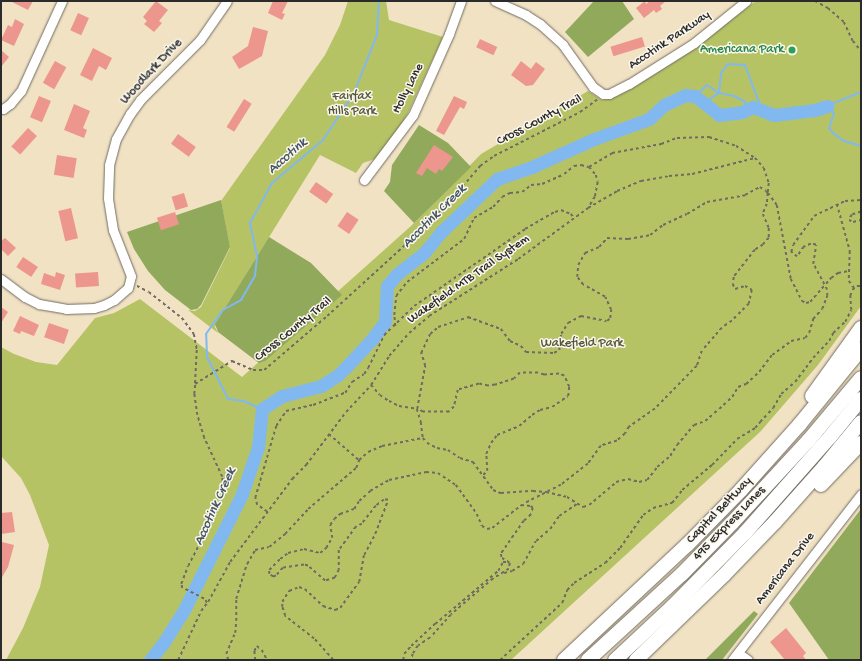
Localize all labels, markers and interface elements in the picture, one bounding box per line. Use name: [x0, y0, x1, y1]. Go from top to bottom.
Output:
street label: Accotink Parkway: [626, 8, 714, 74]
street label: Woodlark Drive: [118, 36, 186, 108]
place label: Americana Park: [700, 42, 784, 58]
marker: Americana Park: [787, 45, 797, 55]
street label: Holly Lane: [390, 61, 428, 117]
park label: Fairfax Hills Park: [328, 90, 376, 121]
street label: Cross County Trail: [495, 92, 585, 150]
water label: Accotink: [265, 135, 311, 179]
water label: Accotink Creek: [400, 182, 470, 252]
street label: Wakefield MTB Trail System: [405, 232, 533, 328]
street label: Cross County Trail: [252, 294, 336, 366]
park label: Wakefield Park: [541, 336, 623, 352]
water label: Accotink Creek: [191, 466, 241, 548]
street label: Capital Beltway: [684, 474, 756, 548]
street label: 495 Express Lanes: [691, 484, 769, 564]
street label: Americana Drive: [753, 530, 819, 608]

